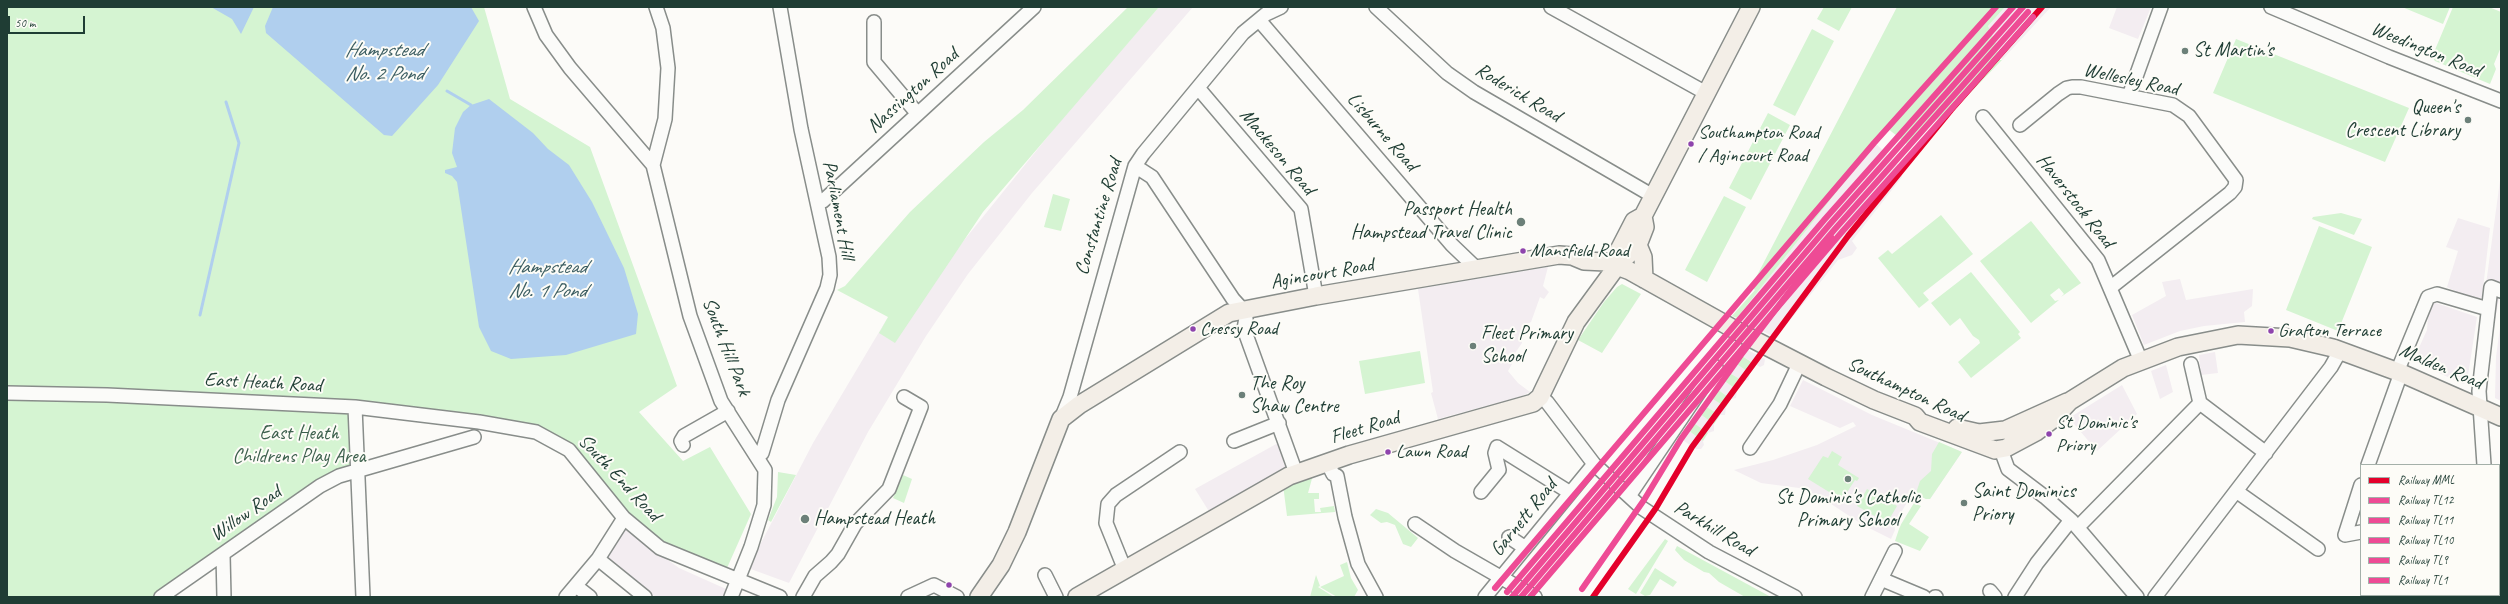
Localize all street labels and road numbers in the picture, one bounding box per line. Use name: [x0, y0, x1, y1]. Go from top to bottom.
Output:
street label: Weedington Road: [2368, 17, 2484, 83]
street label: Nassington Road: [862, 44, 964, 138]
street label: Roderick Road: [1471, 58, 1565, 128]
street label: Wellesley Road: [2081, 58, 2181, 102]
street label: Lisburne Road: [1341, 88, 1423, 176]
street label: Mackeson Road: [1234, 104, 1320, 200]
street label: Haverstock Road: [2031, 149, 2119, 253]
street label: Constantine Road: [1070, 156, 1128, 278]
street label: Parliament Hill: [817, 159, 859, 261]
street label: Agincourt Road: [1269, 253, 1375, 295]
street label: South Hill Park: [696, 295, 756, 399]
street label: Malden Road: [2396, 339, 2486, 395]
street label: Southampton Road: [1843, 352, 1969, 428]
street label: East Heath Road: [204, 368, 322, 398]
street label: Fleet Road: [1328, 406, 1402, 450]
street label: South End Road: [573, 429, 665, 527]
street label: Garnett Road: [1485, 474, 1563, 562]
street label: Willow Road: [206, 481, 286, 547]
street label: Parkhill Road: [1669, 496, 1759, 562]

